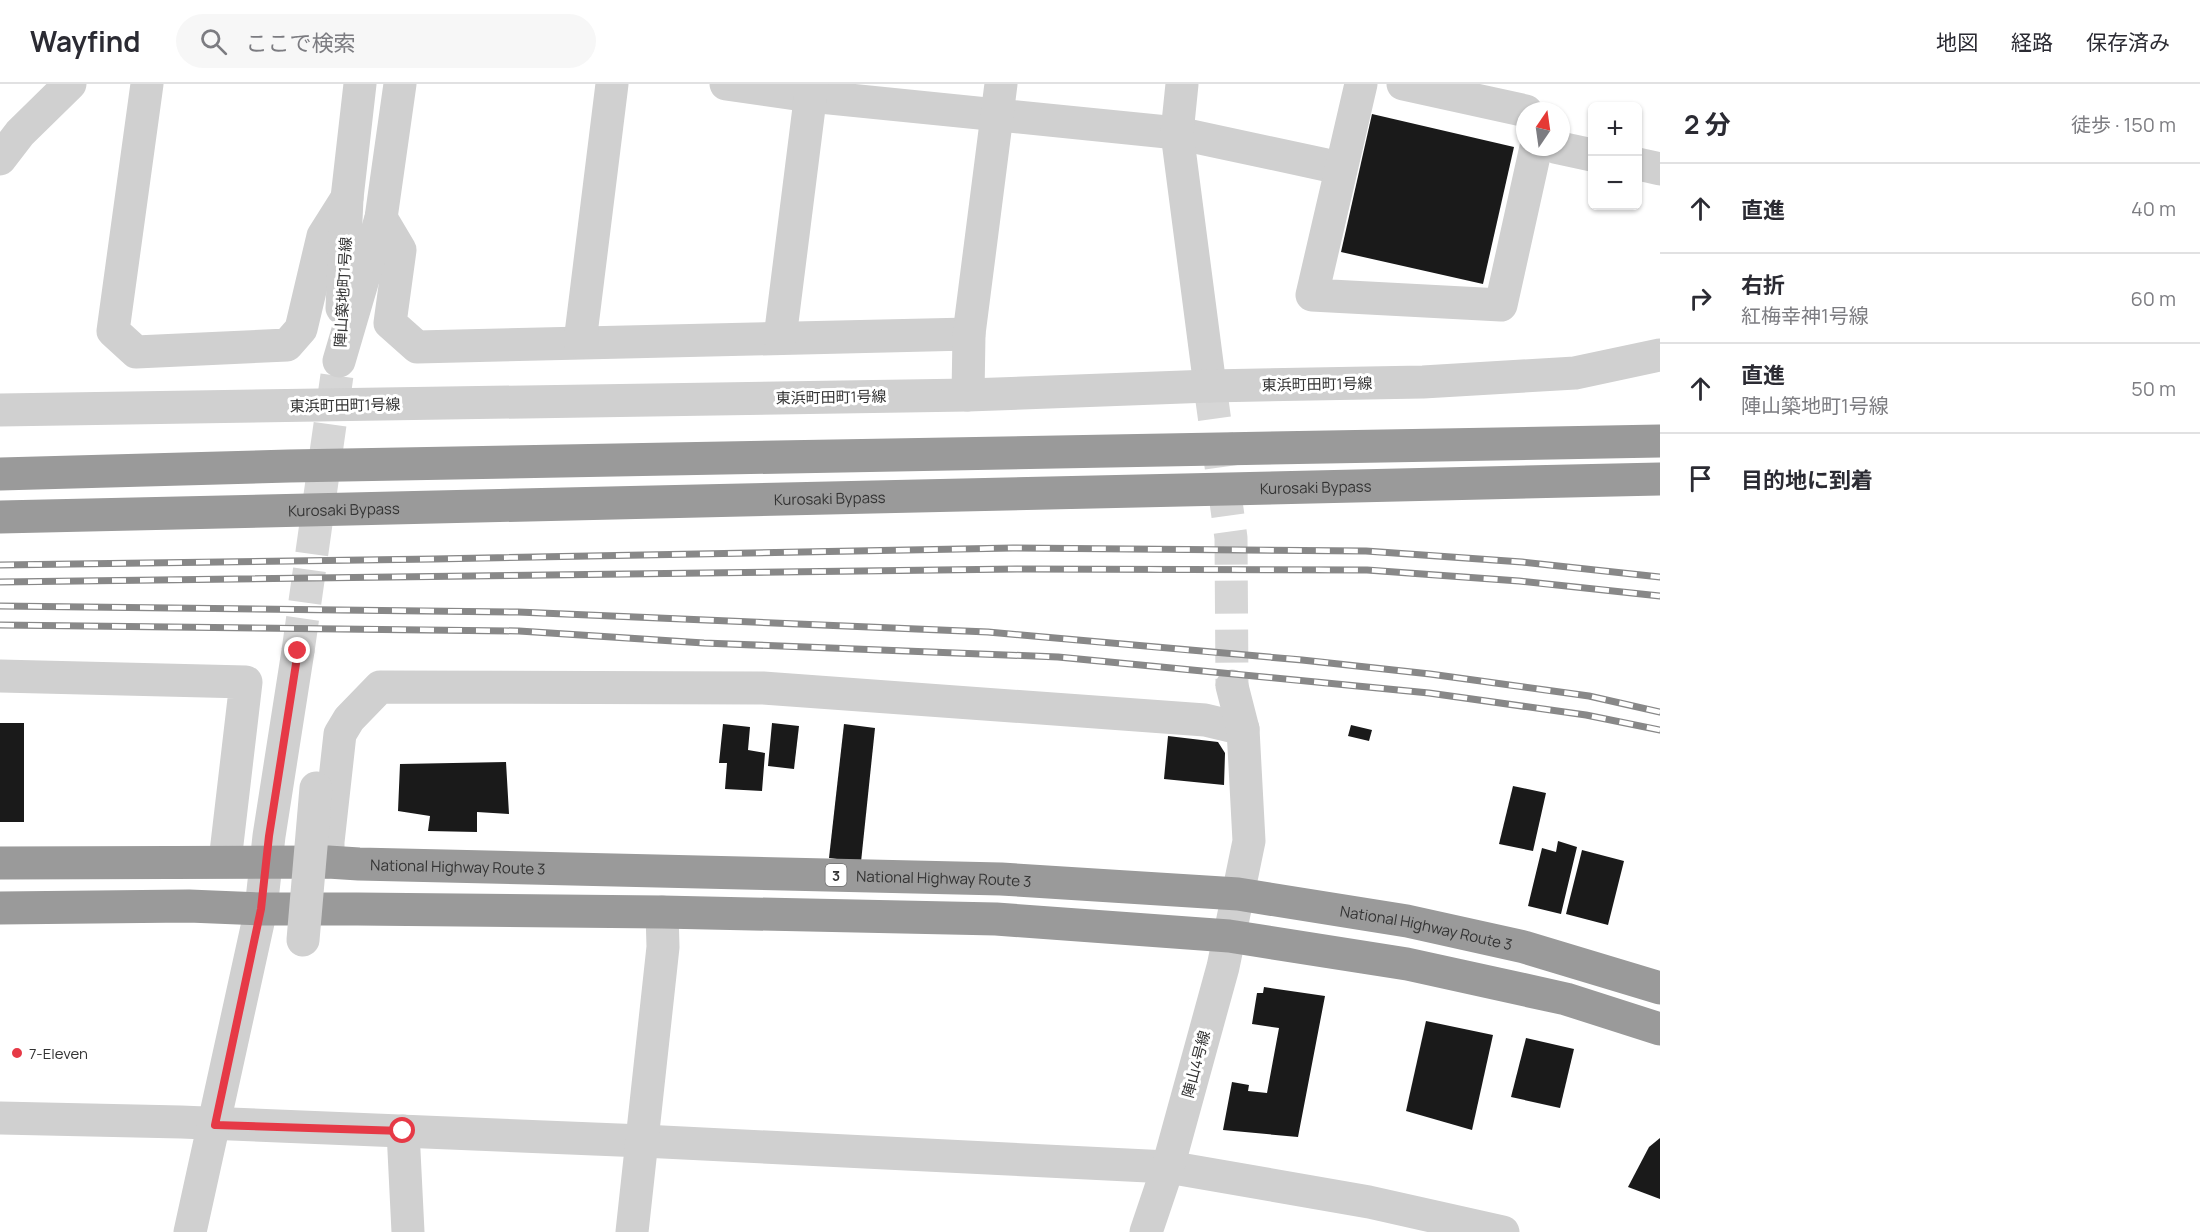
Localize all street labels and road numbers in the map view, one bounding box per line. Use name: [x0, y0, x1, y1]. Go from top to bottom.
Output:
street label: 陣山築地町1号線: [330, 236, 356, 348]
street label: 東浜町田町1号線: [1261, 373, 1373, 395]
street label: 東浜町田町1号線: [775, 386, 887, 408]
street label: 東浜町田町1号線: [289, 394, 401, 416]
street label: Kurosaki Bypass: [1260, 475, 1372, 499]
street label: Kurosaki Bypass: [774, 486, 886, 510]
street label: Kurosaki Bypass: [288, 497, 400, 521]
street label: National Highway Route 3: [370, 854, 546, 879]
road number: 3: [826, 864, 846, 886]
street label: National Highway Route 3: [856, 865, 1032, 891]
street label: National Highway Route 3: [1339, 900, 1515, 955]
street label: 陣山4号線: [1177, 1028, 1215, 1100]

